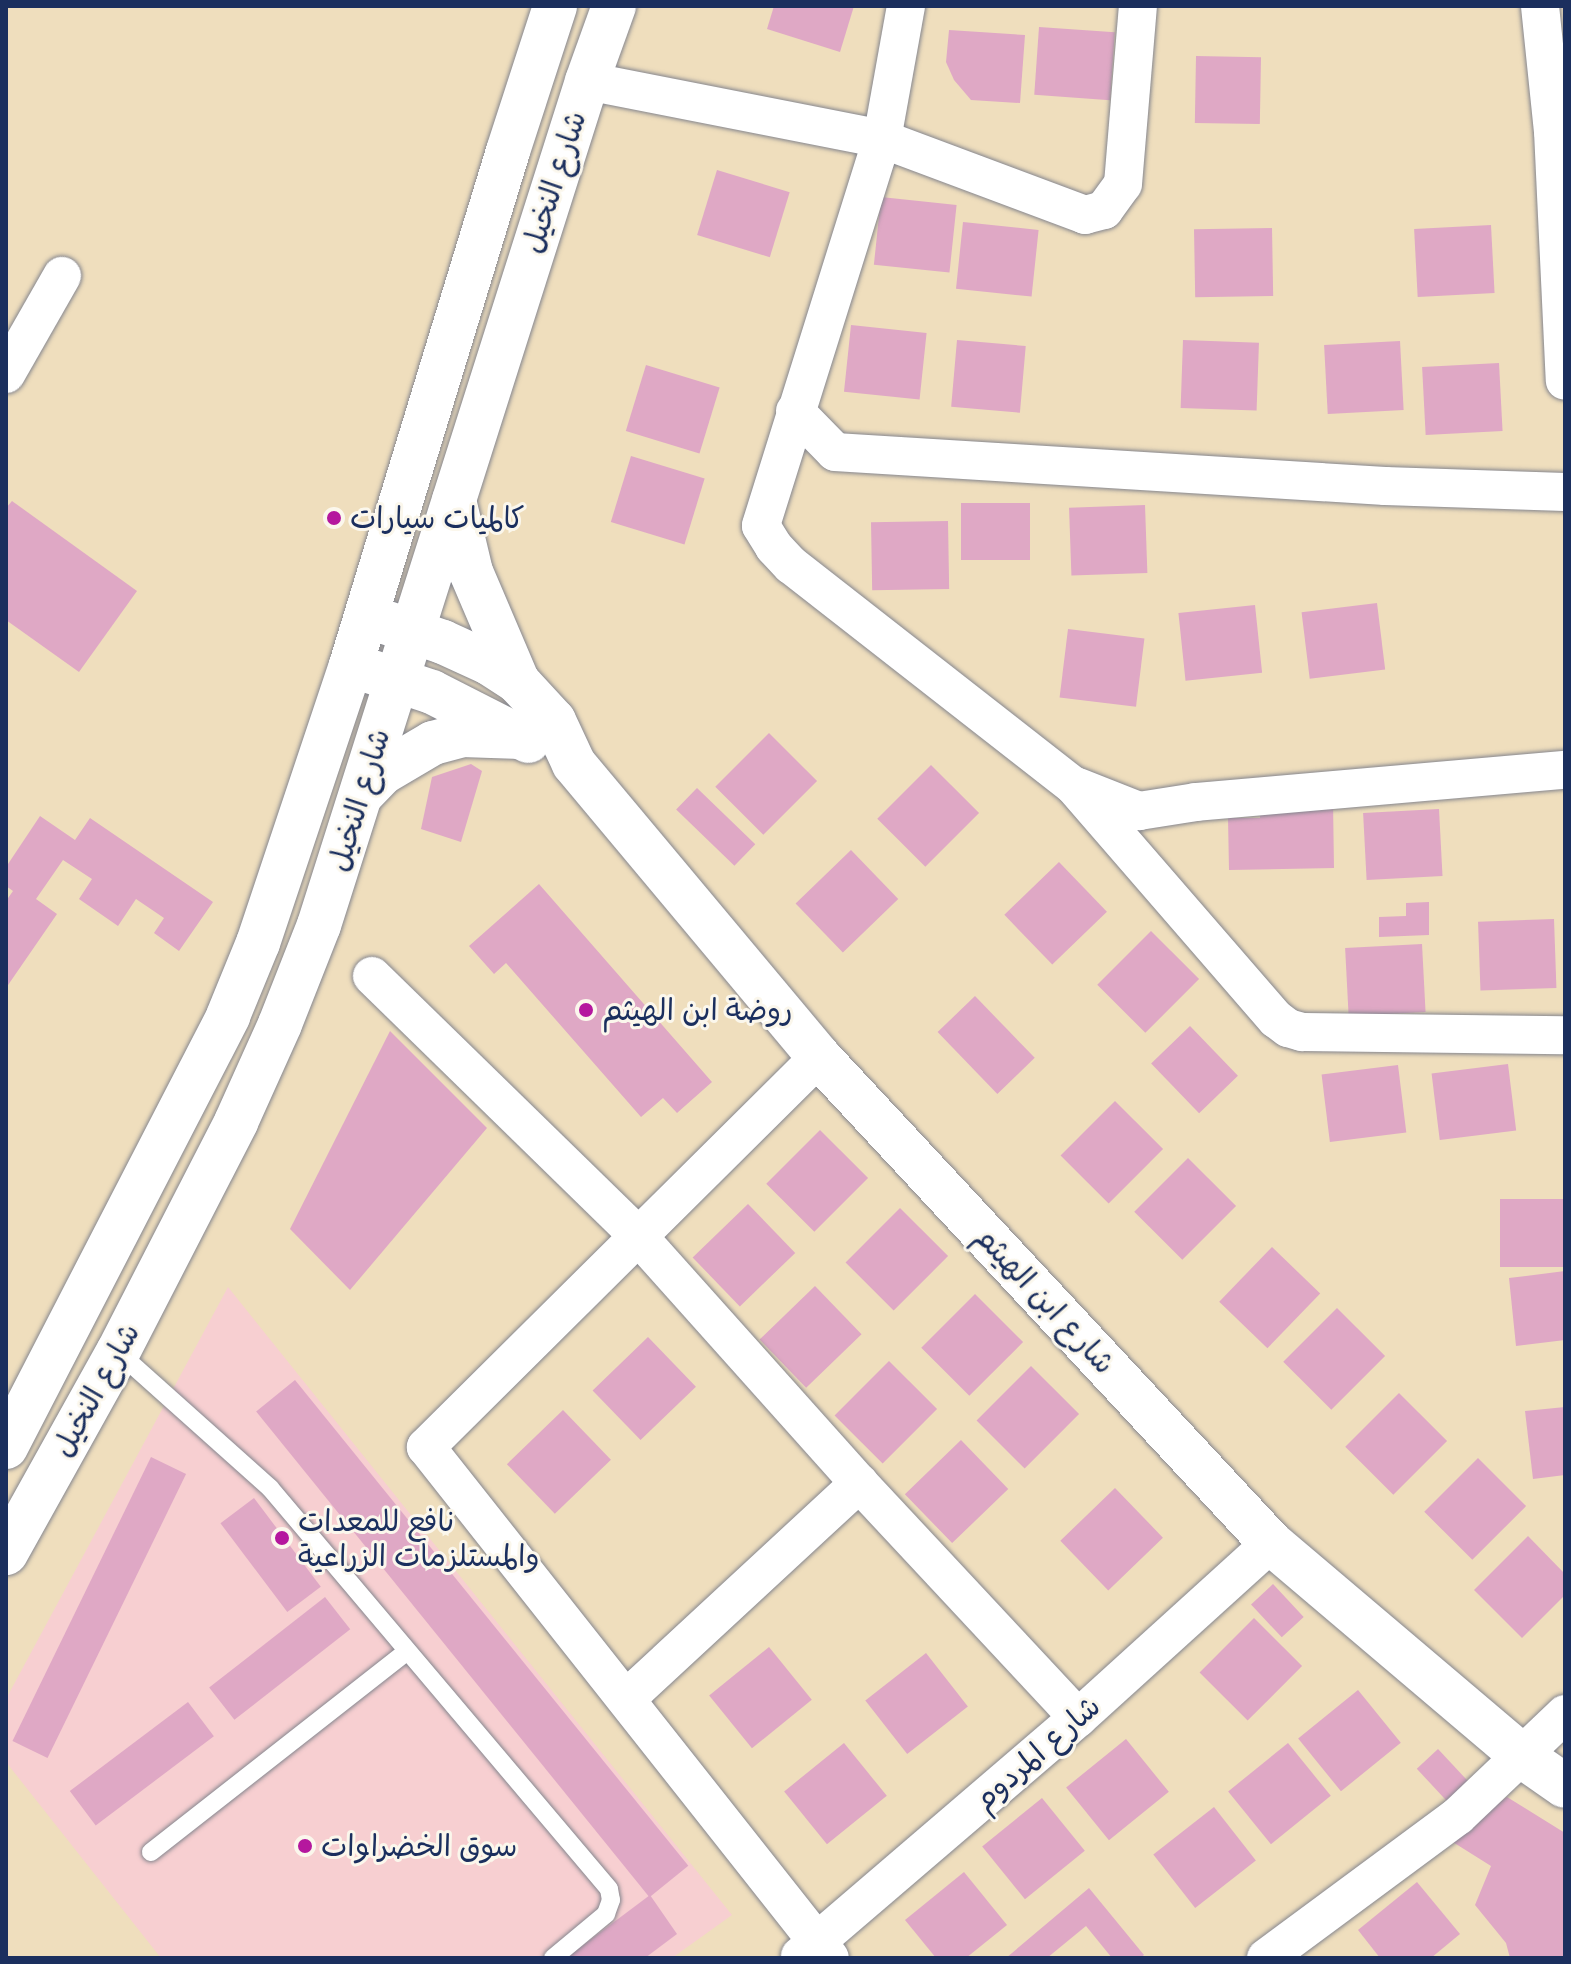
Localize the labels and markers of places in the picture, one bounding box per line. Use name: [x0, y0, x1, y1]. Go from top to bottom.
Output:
place label: كالميات سيارات: [350, 500, 525, 536]
marker: كالميات سيارات: [325, 509, 343, 527]
place label: روضة ابن الهيثم: [602, 992, 793, 1028]
marker: روضة ابن الهيثم: [577, 1001, 595, 1019]
place label: نافع للمعدات والمستلزمات الزراعية: [298, 1503, 539, 1574]
marker: نافع للمعدات والمستلزمات الزراعية: [273, 1529, 291, 1547]
place label: سوق الخضراوات: [321, 1828, 517, 1864]
marker: سوق الخضراوات: [296, 1837, 314, 1855]

